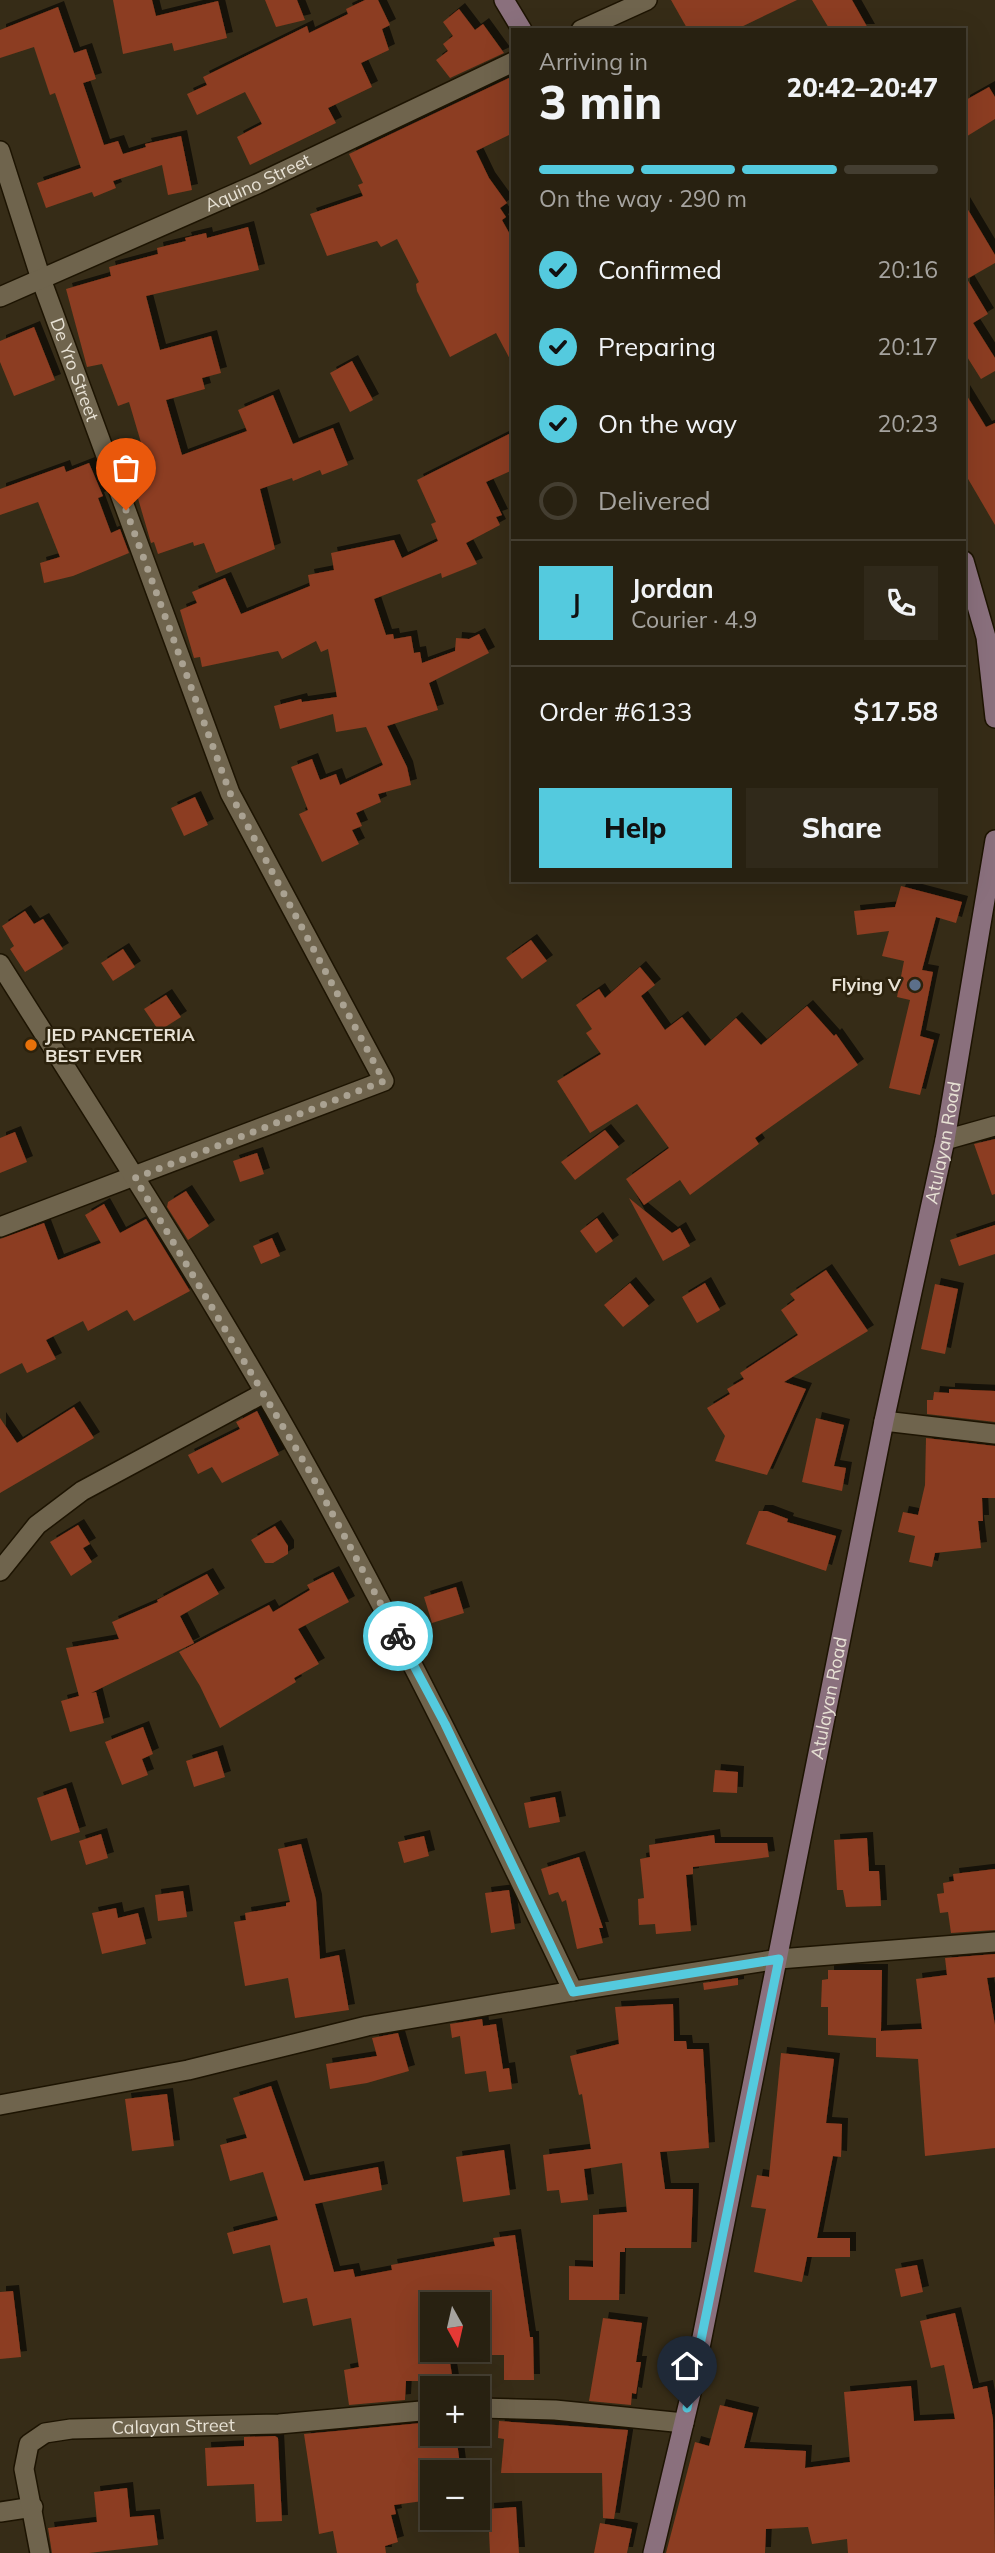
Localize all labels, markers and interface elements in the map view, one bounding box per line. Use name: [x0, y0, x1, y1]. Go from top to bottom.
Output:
text: Arriving in: [539, 47, 648, 76]
text: 20:42–20:47: [787, 71, 938, 104]
text: 3 min: [539, 73, 662, 131]
street label: Aquino Street: [201, 148, 314, 217]
text: On the way · 290 m: [539, 184, 747, 213]
icon: check: [539, 251, 577, 289]
text: Confirmed: [598, 253, 722, 286]
text: 20:16: [878, 255, 938, 284]
street label: De Yro Street: [45, 314, 104, 424]
icon: check: [539, 328, 577, 366]
text: Preparing: [598, 330, 716, 363]
text: 20:17: [878, 332, 938, 361]
icon: check: [539, 405, 577, 443]
text: On the way: [598, 407, 737, 440]
text: 20:23: [878, 409, 938, 438]
pin: [96, 438, 156, 510]
icon: bag: [107, 449, 145, 487]
text: Delivered: [598, 484, 711, 517]
button: phone: [864, 566, 938, 640]
text: Jordan: [631, 572, 714, 605]
text: J: [571, 587, 581, 620]
text: Courier · 4.9: [631, 605, 757, 634]
text: Order #6133: [539, 695, 692, 728]
text: $17.58: [854, 695, 938, 728]
button: Help: [539, 788, 732, 868]
button: Share: [746, 788, 938, 868]
place label: Flying V: [832, 973, 902, 996]
marker: Flying V: [907, 977, 923, 993]
place label: JED PANCETERIA BEST EVER: [45, 1023, 195, 1067]
marker: JED PANCETERIA BEST EVER: [23, 1037, 39, 1053]
street label: Atulayan Road: [919, 1080, 966, 1206]
courier: [363, 1601, 433, 1671]
icon: bike: [379, 1617, 417, 1655]
street label: Atulayan Road: [805, 1635, 852, 1761]
north arrow: [420, 2292, 490, 2362]
map controls: [420, 2292, 490, 2530]
pin: [657, 2336, 717, 2408]
icon: home: [668, 2347, 706, 2385]
button: +: [420, 2376, 490, 2446]
street label: Calayan Street: [111, 2413, 235, 2439]
button: −: [420, 2460, 490, 2530]

